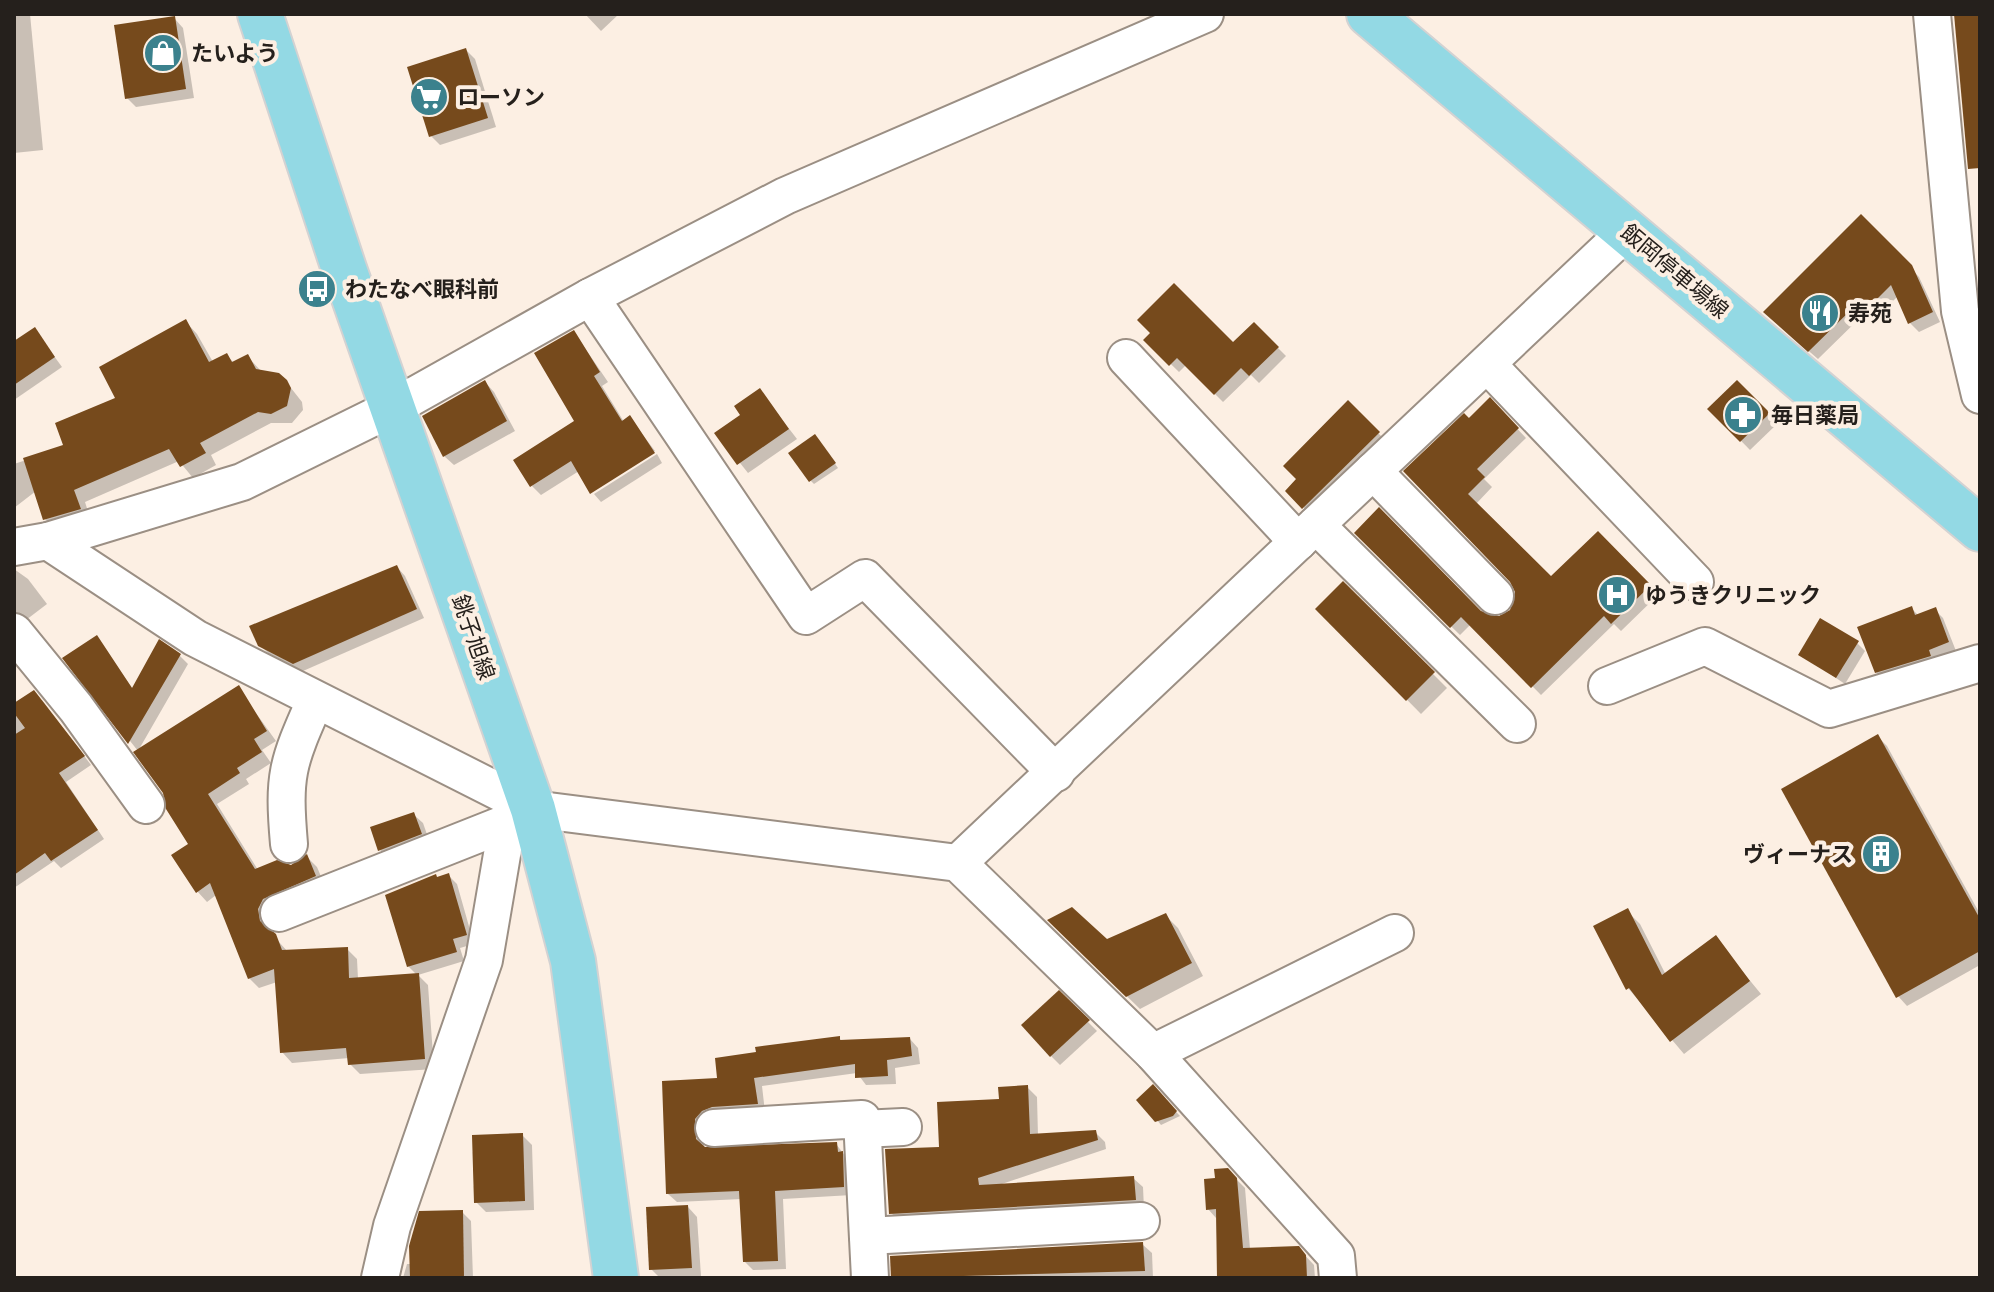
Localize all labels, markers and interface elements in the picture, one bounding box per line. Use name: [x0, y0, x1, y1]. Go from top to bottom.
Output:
shop icon: たいよう: [142, 32, 184, 74]
place label: たいよう: [191, 40, 279, 66]
supermarket icon: ローソン: [408, 76, 450, 118]
place label: ローソン: [457, 84, 545, 110]
street label: 飯岡停車場線: [1616, 219, 1734, 323]
bus stop icon: わたなべ眼科前: [296, 268, 338, 310]
place label: わたなべ眼科前: [345, 276, 499, 302]
restaurant icon: 寿苑: [1799, 292, 1841, 334]
place label: 寿苑: [1848, 300, 1892, 326]
pharmacy icon: 毎日薬局: [1722, 394, 1764, 436]
place label: 毎日薬局: [1771, 402, 1859, 428]
hospital icon: ゆうきクリニック: [1596, 574, 1638, 616]
place label: ゆうきクリニック: [1645, 582, 1821, 608]
street label: 銚子旭線: [447, 591, 501, 683]
building icon: ヴィーナス: [1860, 833, 1902, 875]
place label: ヴィーナス: [1743, 841, 1853, 867]

